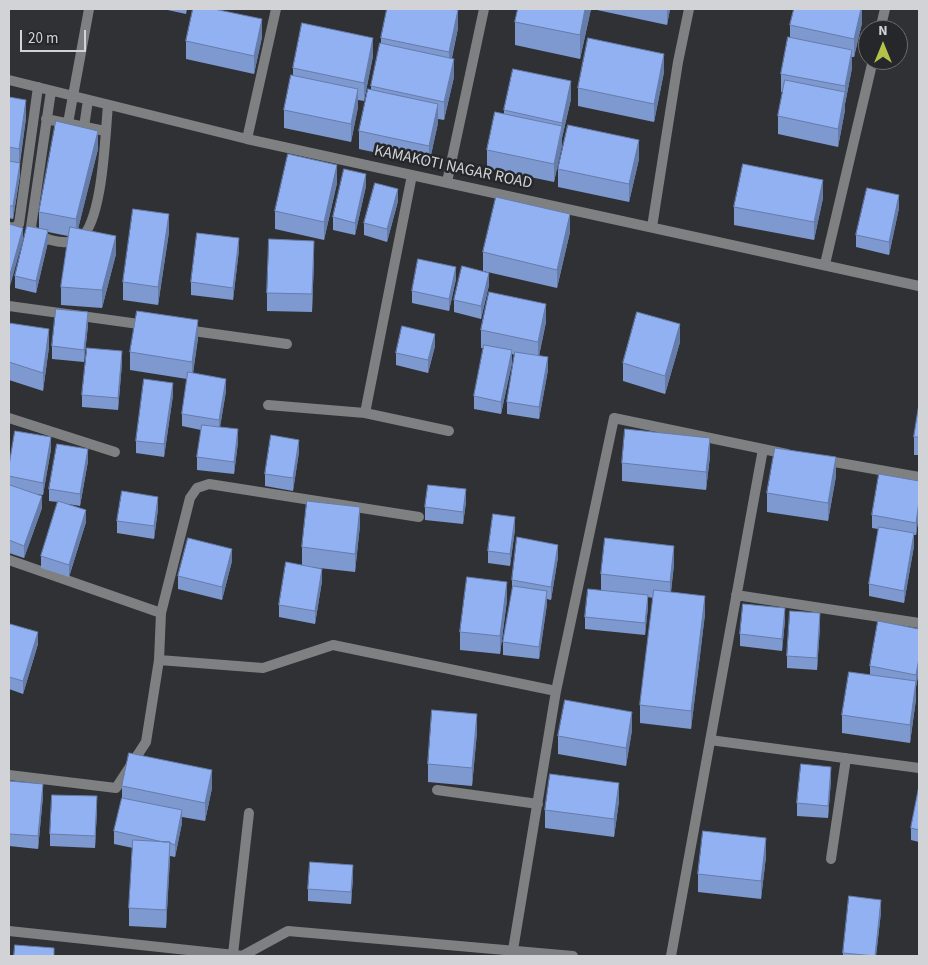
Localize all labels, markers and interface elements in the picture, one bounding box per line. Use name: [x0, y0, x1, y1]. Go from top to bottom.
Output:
scale bar: [22, 20, 89, 52]
north arrow: [858, 20, 908, 70]
text: N: [878, 21, 888, 41]
text: 20 m: [28, 28, 58, 49]
street label: KAMAKOTI NAGAR ROAD: [372, 142, 534, 194]

